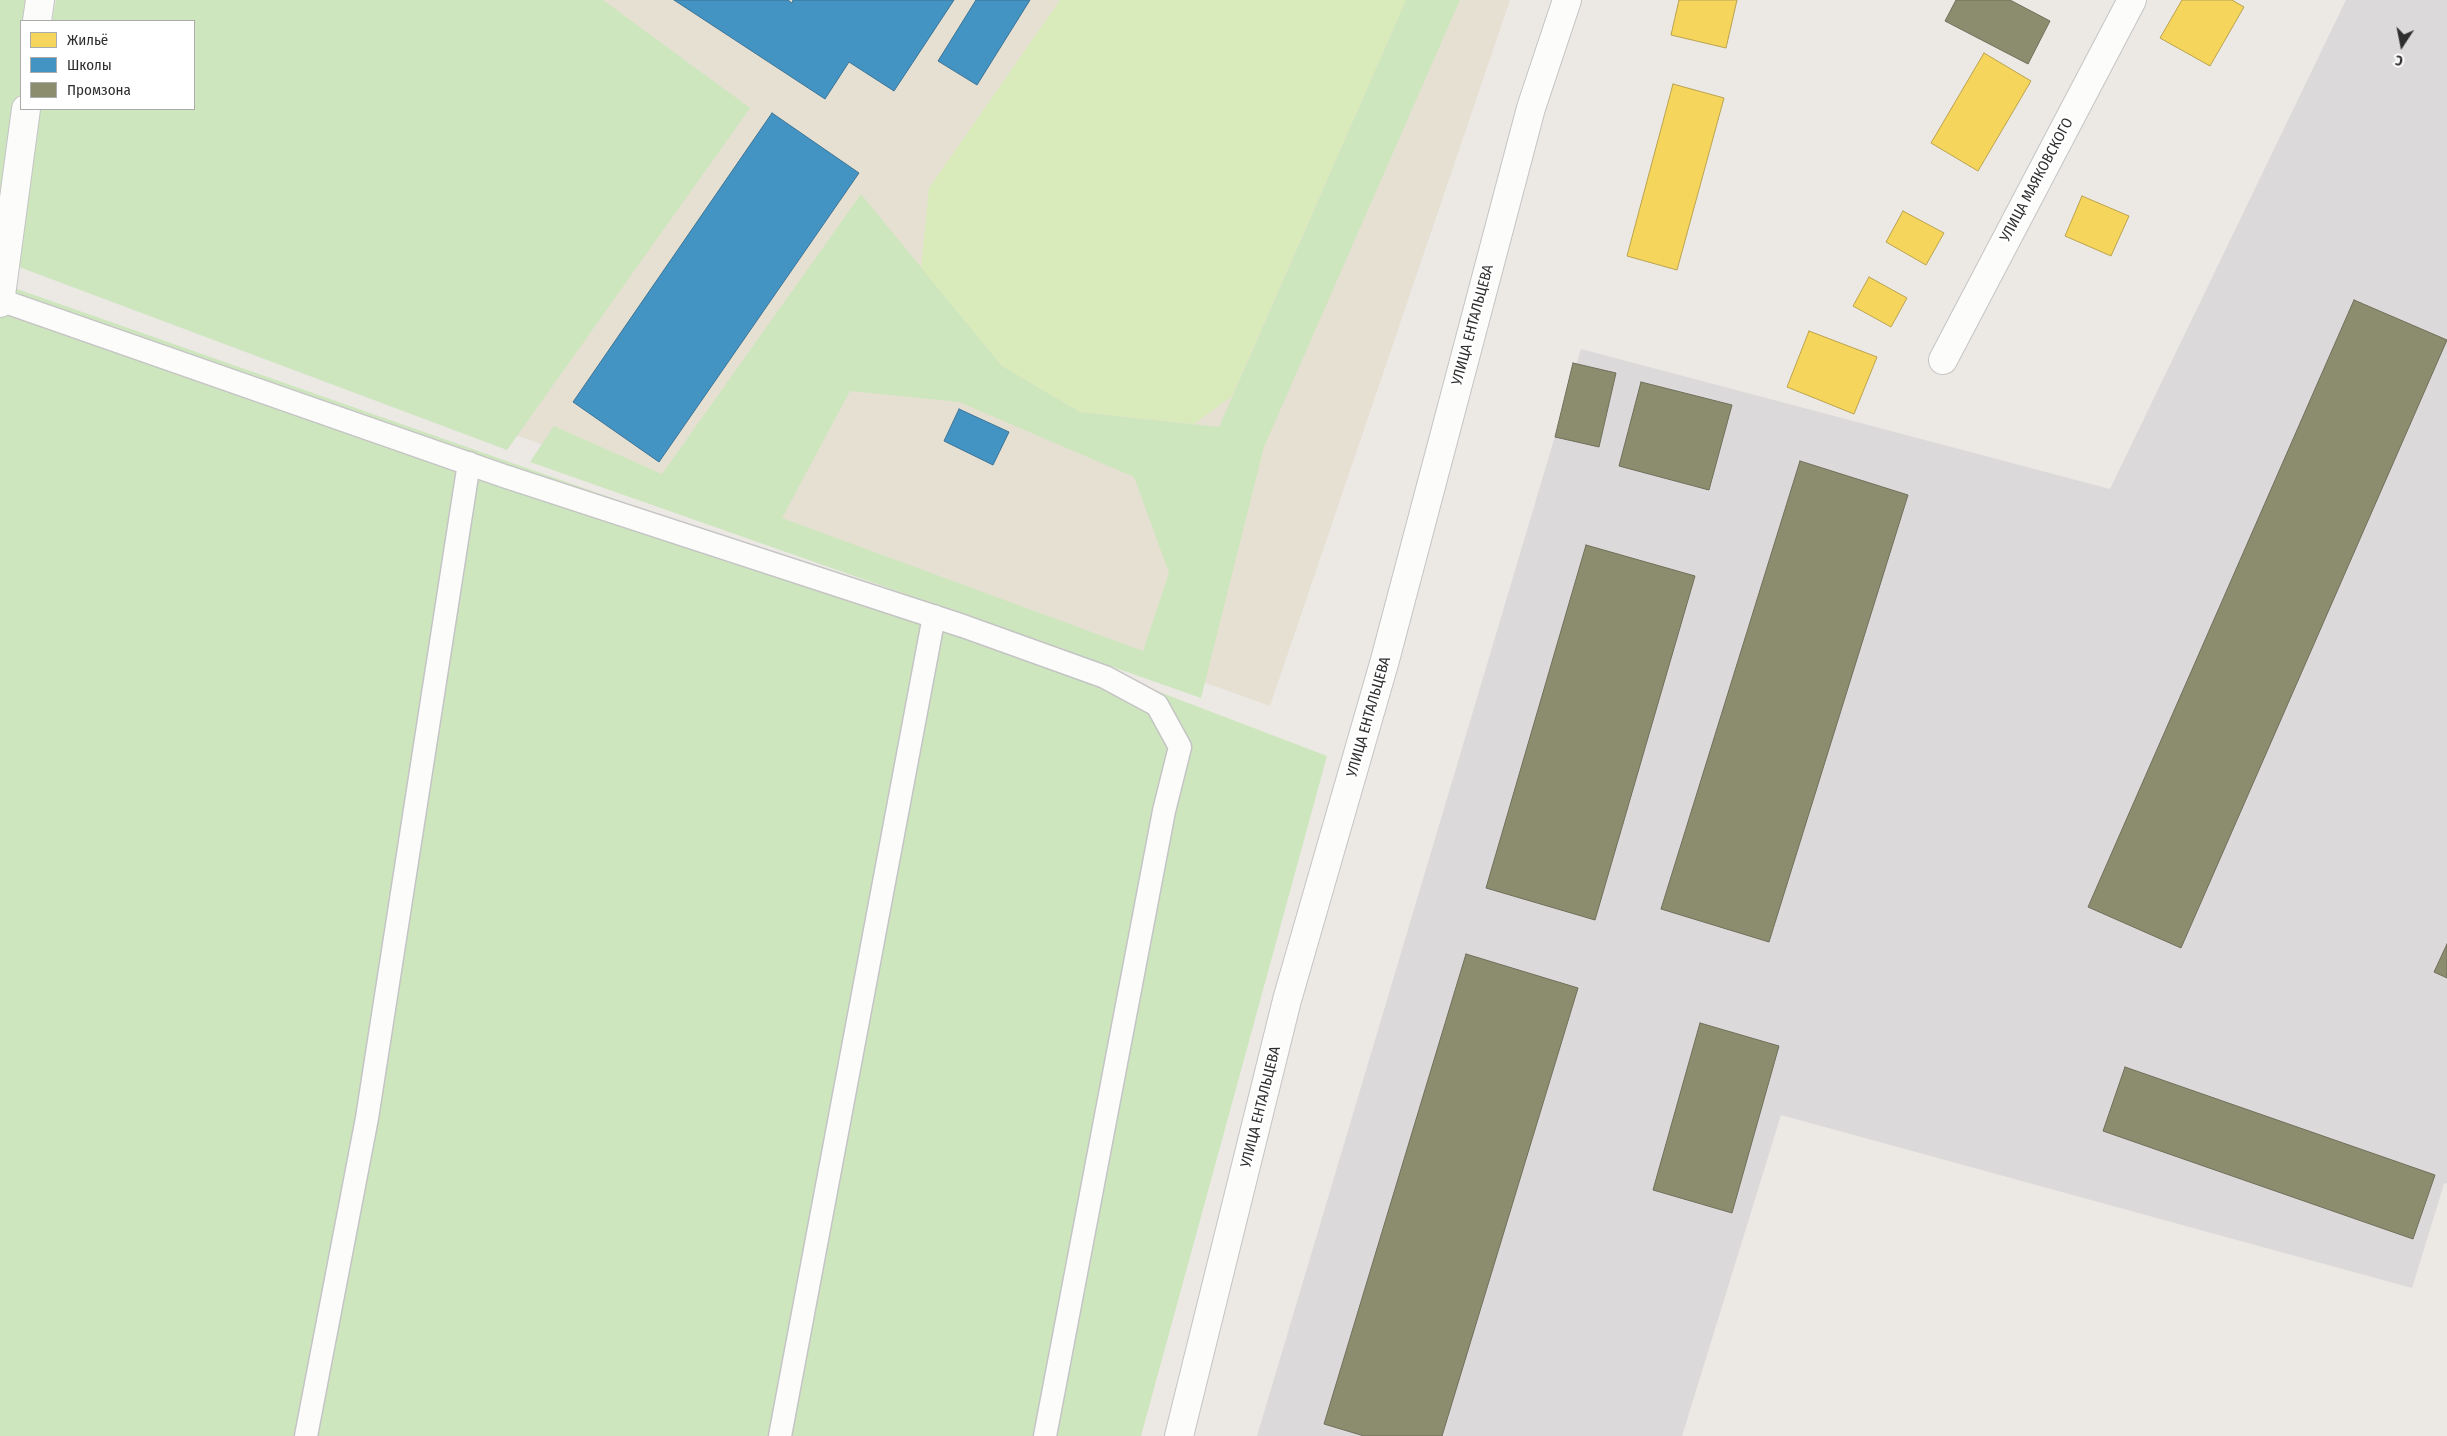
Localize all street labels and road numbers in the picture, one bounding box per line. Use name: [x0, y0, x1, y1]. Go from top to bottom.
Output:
street label: УЛИЦА МАЯКОВСКОГО: [1997, 115, 2077, 245]
street label: УЛИЦА ЕНТАЛЬЦЕВА: [1448, 263, 1498, 387]
street label: УЛИЦА ЕНТАЛЬЦЕВА: [1343, 655, 1395, 779]
street label: УЛИЦА ЕНТАЛЬЦЕВА: [1237, 1045, 1285, 1169]

